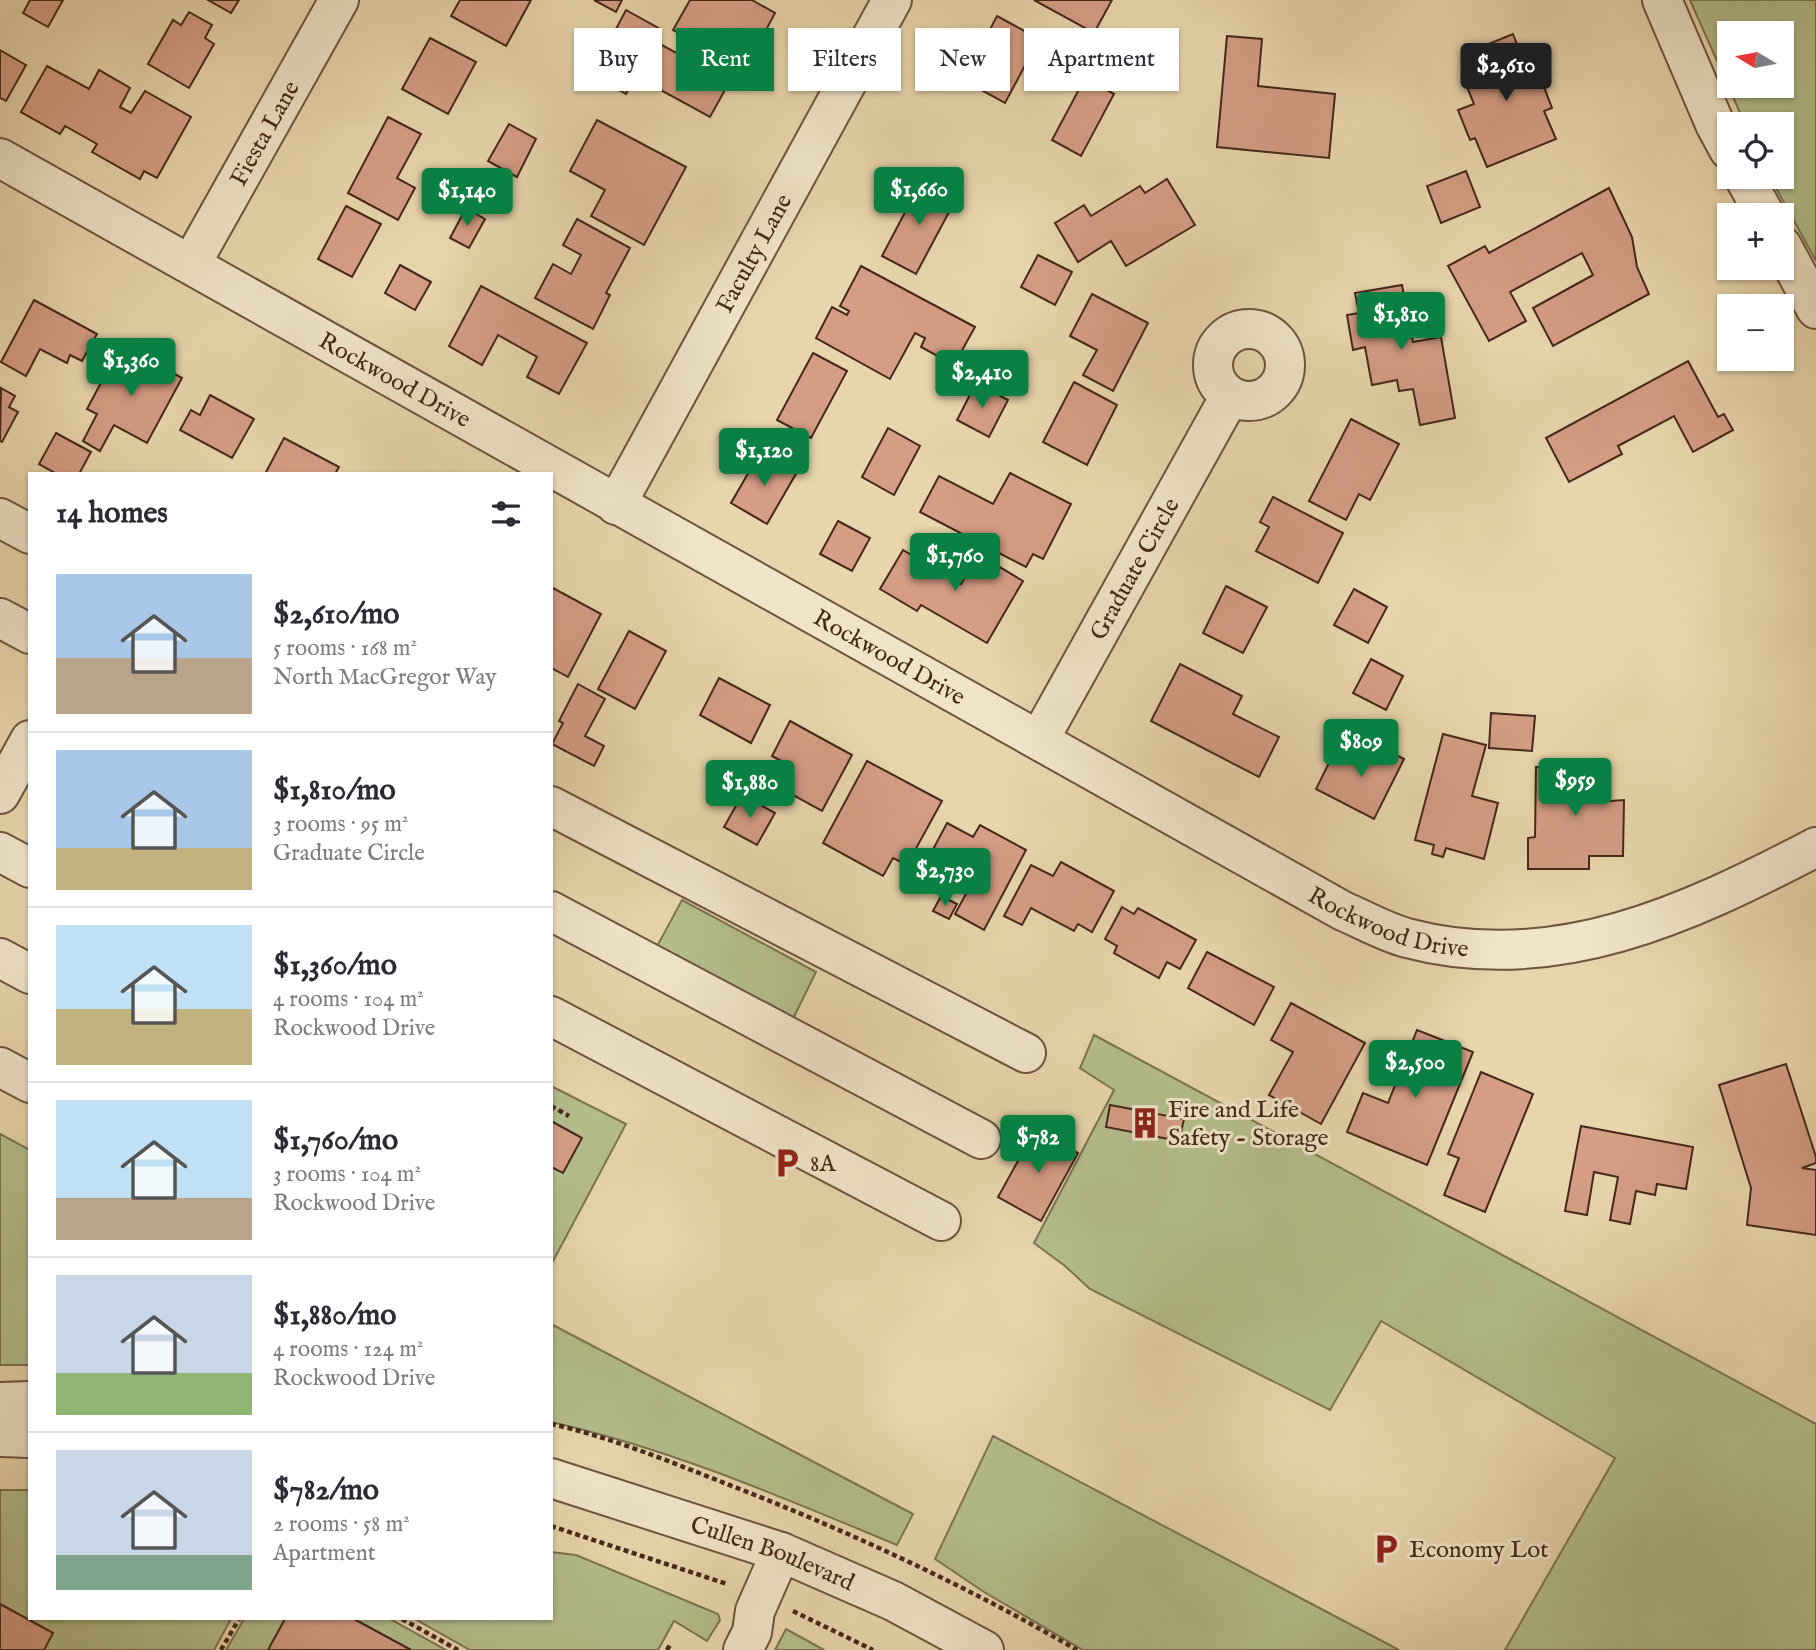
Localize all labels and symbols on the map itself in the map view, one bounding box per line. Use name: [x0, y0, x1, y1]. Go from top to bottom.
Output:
north arrow: [1717, 21, 1794, 98]
pin: $2,610: [1449, 43, 1563, 103]
street label: Fiesta Lane: [224, 76, 308, 192]
pin: $1,140: [410, 168, 524, 228]
pin: $1,660: [862, 168, 976, 227]
street label: Faculty Lane: [710, 189, 800, 319]
pin: $1,810: [1344, 292, 1458, 352]
street label: Rockwood Drive: [313, 326, 476, 436]
pin: $1,360: [74, 338, 188, 398]
pin: $2,410: [925, 350, 1039, 410]
pin: $1,120: [707, 428, 821, 488]
street label: Graduate Circle: [1083, 493, 1187, 646]
pin: $1,760: [898, 534, 1012, 593]
street label: Rockwood Drive: [807, 603, 970, 713]
pin: $809: [1320, 720, 1402, 779]
pin: $959: [1534, 758, 1616, 818]
pin: $1,880: [693, 760, 807, 820]
pin: $2,730: [888, 848, 1002, 908]
street label: Rockwood Drive: [1302, 880, 1470, 966]
pin: $2,500: [1358, 1040, 1472, 1100]
place label: Fire and Life Safety - Storage: [1168, 1095, 1329, 1154]
building icon: Fire and Life Safety - Storage: [1128, 1106, 1162, 1140]
pin: $782: [997, 1116, 1079, 1175]
parking icon: 8A: [770, 1146, 804, 1180]
place label: 8A: [810, 1149, 836, 1180]
street label: Cullen Boulevard: [686, 1510, 859, 1599]
parking icon: Economy Lot: [1369, 1532, 1403, 1566]
place label: Economy Lot: [1409, 1535, 1548, 1566]

